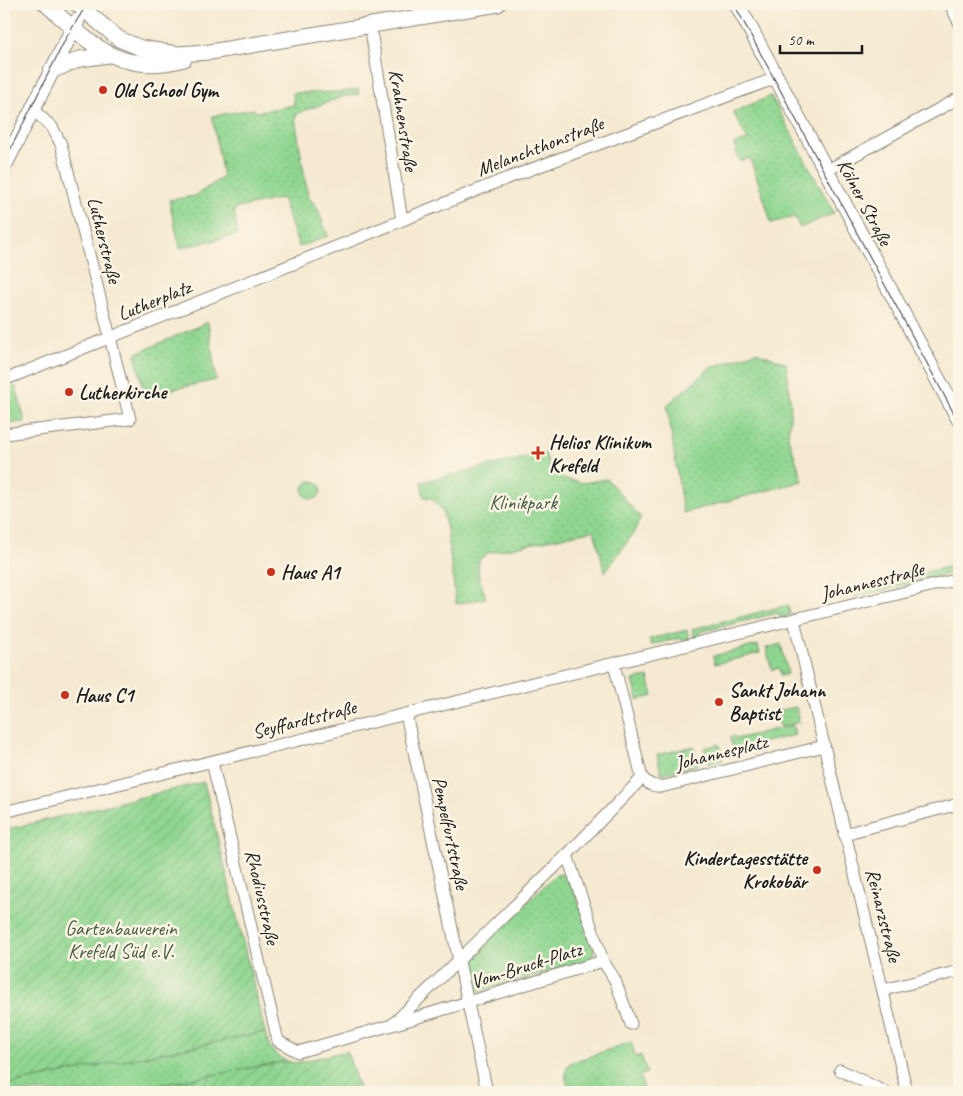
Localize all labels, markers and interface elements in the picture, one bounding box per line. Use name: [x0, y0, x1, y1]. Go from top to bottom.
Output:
scale bar: [780, 22, 863, 54]
text: 50 m: [788, 31, 815, 50]
street label: Krahnenstraße: [383, 67, 424, 174]
place label: Old School Gym: [113, 78, 220, 103]
marker: Old School Gym: [97, 84, 109, 96]
street label: Melanchthonstraße: [473, 110, 608, 182]
street label: Kölner Straße: [831, 155, 898, 251]
street label: Lutherstraße: [82, 194, 128, 287]
street label: Lutherplatz: [114, 274, 197, 326]
place label: Lutherkirche: [79, 380, 169, 405]
marker: Lutherkirche: [63, 386, 75, 398]
place label: Helios Klinikum Krefeld: [549, 430, 653, 478]
marker: Helios Klinikum Krefeld: [531, 446, 545, 460]
park label: Klinikpark: [489, 490, 558, 515]
street label: Johannesstraße: [817, 556, 928, 607]
place label: Haus A1: [281, 560, 342, 585]
marker: Haus A1: [265, 566, 277, 578]
place label: Sankt Johann Baptist: [729, 678, 827, 726]
place label: Haus C1: [75, 683, 135, 708]
marker: Haus C1: [59, 689, 71, 701]
street label: Seyffardtstraße: [250, 694, 360, 744]
marker: Sankt Johann Baptist: [713, 696, 725, 708]
street label: Johannesplatz: [671, 729, 771, 776]
street label: Pempelfurtstraße: [426, 774, 475, 893]
place label: Kindertagesstätte Krokobär: [683, 846, 810, 894]
street label: Rhodiusstraße: [239, 847, 286, 949]
marker: Kindertagesstätte Krokobär: [811, 864, 823, 876]
street label: Reinarzstraße: [860, 866, 908, 966]
park label: Gartenbauverein Krefeld Süd e.V.: [65, 916, 178, 964]
street label: Vom-Bruck-Platz: [468, 936, 586, 994]

